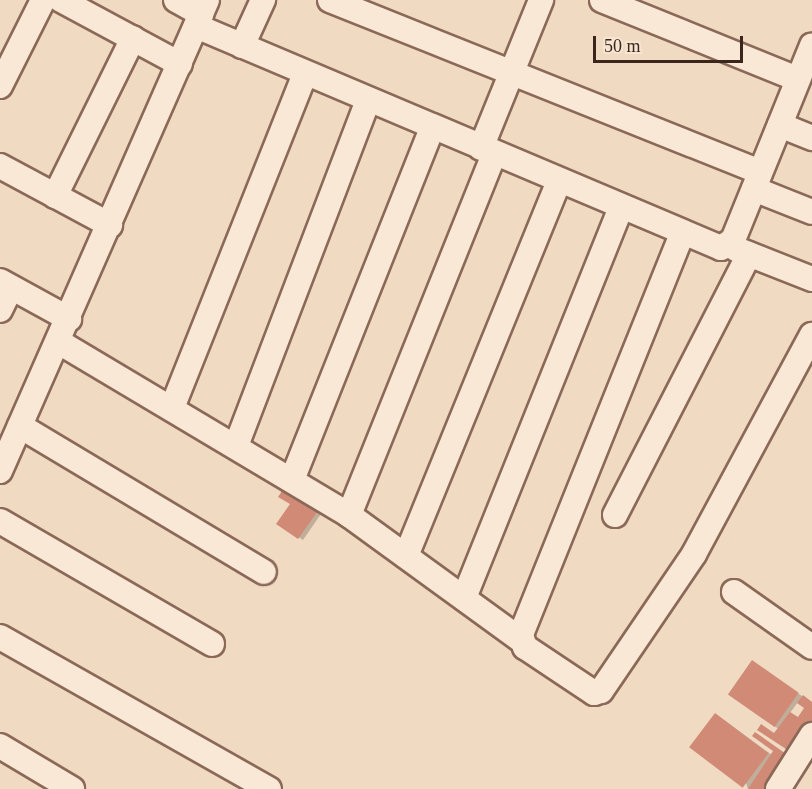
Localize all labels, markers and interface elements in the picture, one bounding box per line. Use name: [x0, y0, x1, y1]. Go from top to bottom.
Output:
scale bar: [596, 24, 746, 62]
text: 50 m: [604, 36, 641, 56]

